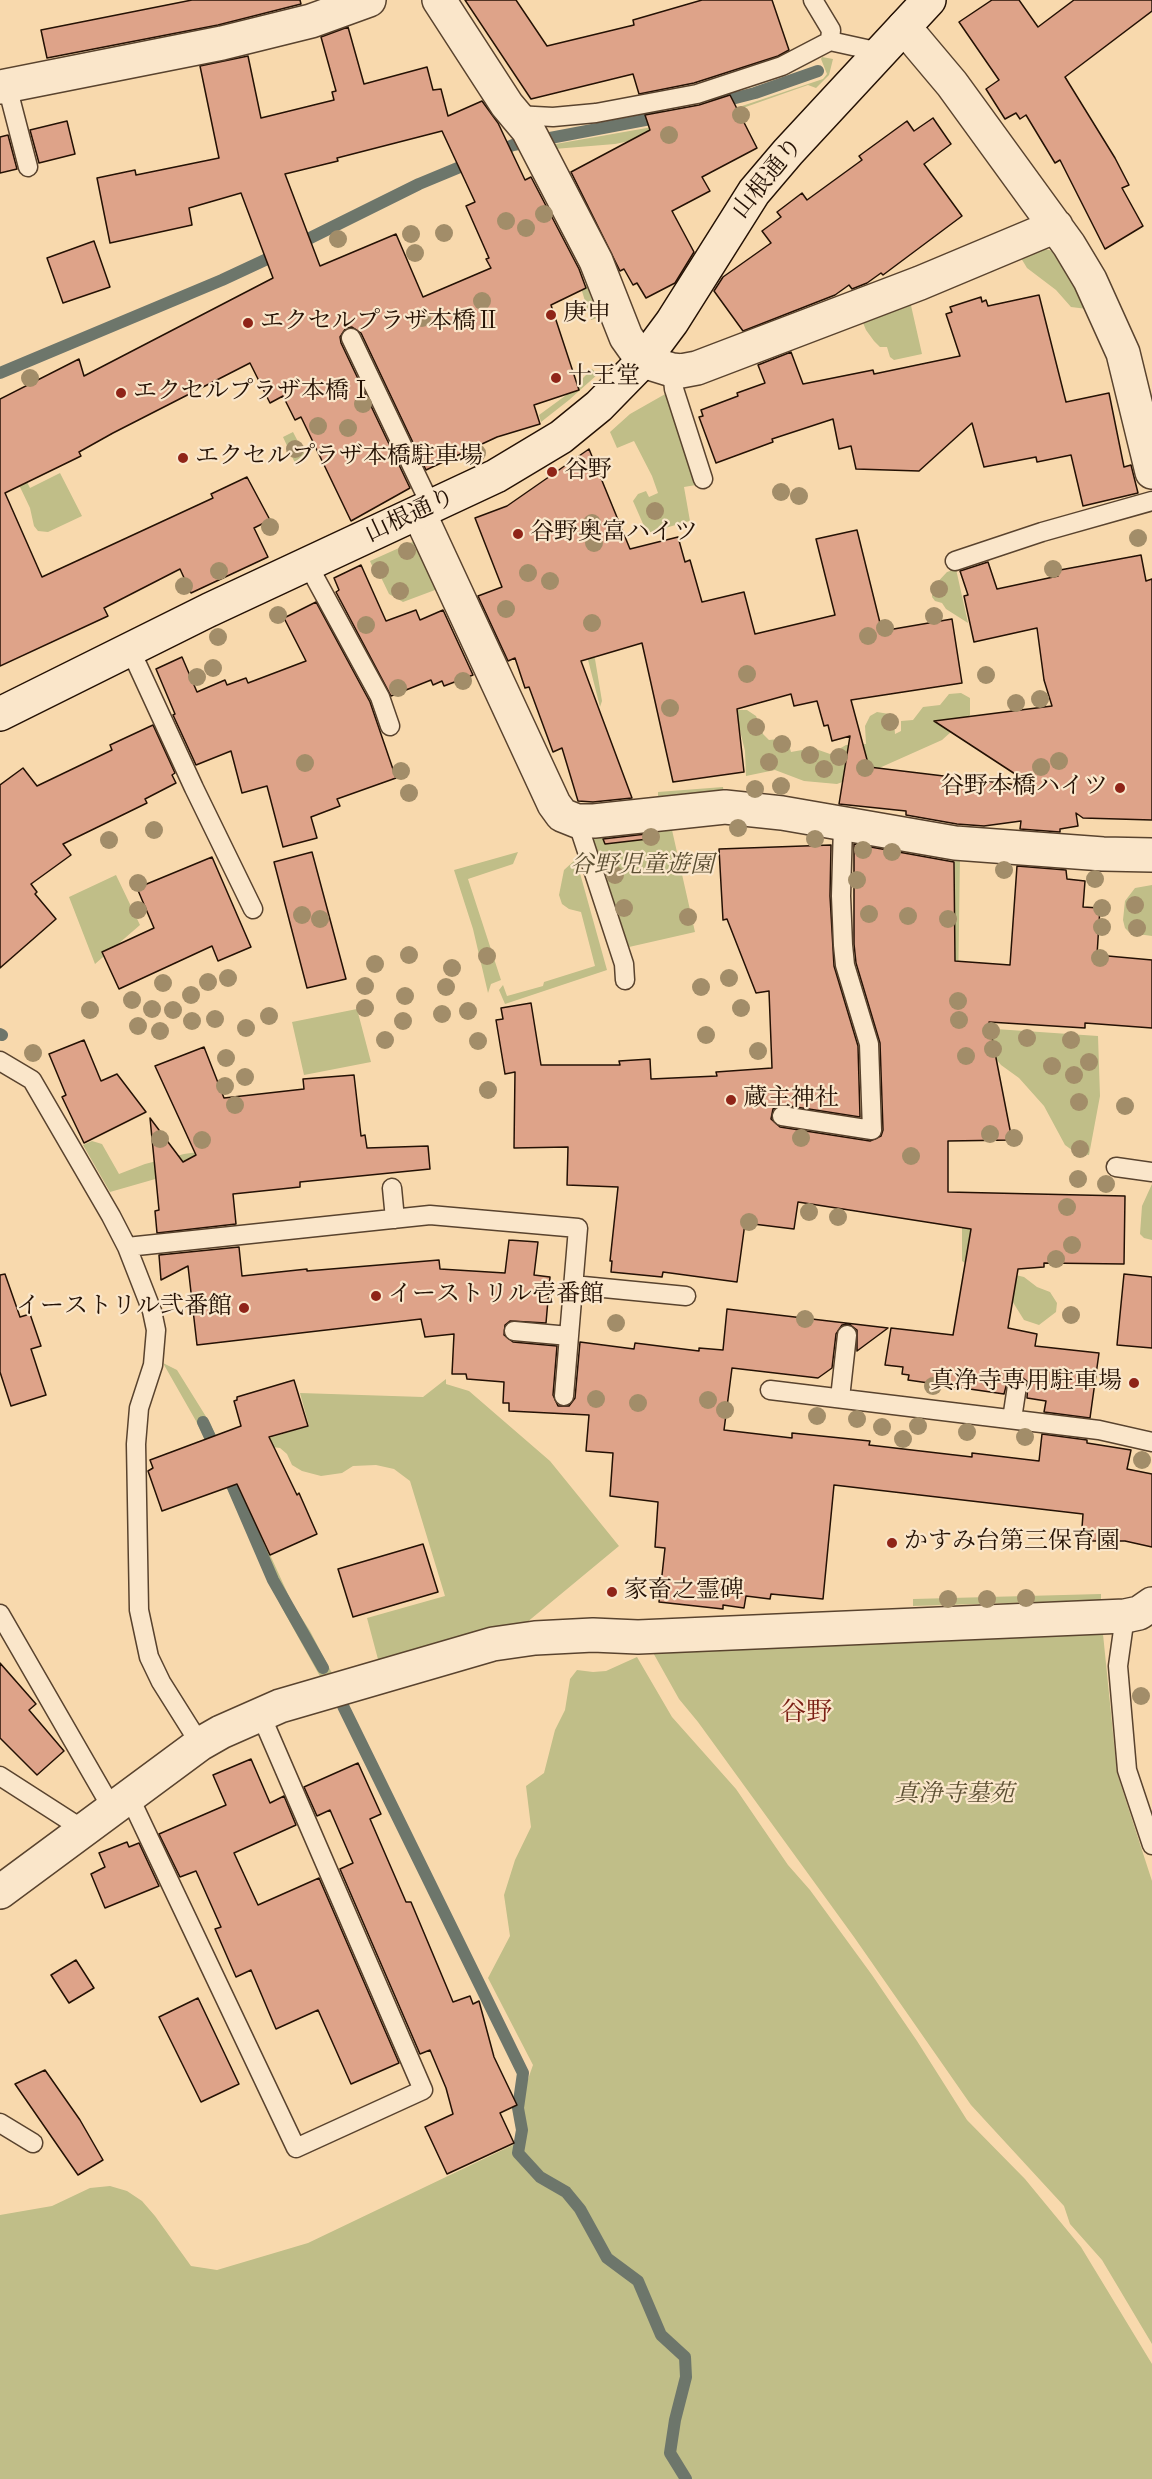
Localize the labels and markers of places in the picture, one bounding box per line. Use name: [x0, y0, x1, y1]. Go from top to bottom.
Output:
place label: 庚申: [563, 301, 611, 329]
marker: 庚申: [544, 308, 558, 322]
place label: エクセルプラザ本橋Ⅱ: [260, 309, 500, 337]
marker: エクセルプラザ本橋Ⅱ: [241, 316, 255, 330]
place label: 十王堂: [568, 364, 640, 392]
marker: 十王堂: [549, 371, 563, 385]
place label: エクセルプラザ本橋Ⅰ: [133, 379, 373, 407]
marker: エクセルプラザ本橋Ⅰ: [114, 386, 128, 400]
place label: エクセルプラザ本橋駐車場: [195, 444, 483, 472]
marker: エクセルプラザ本橋駐車場: [176, 451, 190, 465]
place label: 谷野: [564, 458, 612, 486]
marker: 谷野: [545, 465, 559, 479]
place label: 谷野奥富ハイツ: [530, 520, 698, 548]
marker: 谷野奥富ハイツ: [511, 527, 525, 541]
place label: 谷野本橋ハイツ: [940, 774, 1108, 802]
marker: 谷野本橋ハイツ: [1113, 781, 1127, 795]
place label: 蔵主神社: [743, 1086, 839, 1114]
marker: 蔵主神社: [724, 1093, 738, 1107]
place label: イーストリル壱番館: [388, 1282, 604, 1310]
marker: イーストリル壱番館: [369, 1289, 383, 1303]
place label: イーストリル弐番館: [16, 1294, 232, 1322]
marker: イーストリル弐番館: [237, 1301, 251, 1315]
place label: 真浄寺専用駐車場: [930, 1369, 1122, 1397]
marker: 真浄寺専用駐車場: [1127, 1376, 1141, 1390]
place label: かすみ台第三保育園: [904, 1529, 1120, 1557]
marker: かすみ台第三保育園: [885, 1536, 899, 1550]
place label: 家畜之霊碑: [624, 1578, 744, 1606]
marker: 家畜之霊碑: [605, 1585, 619, 1599]

